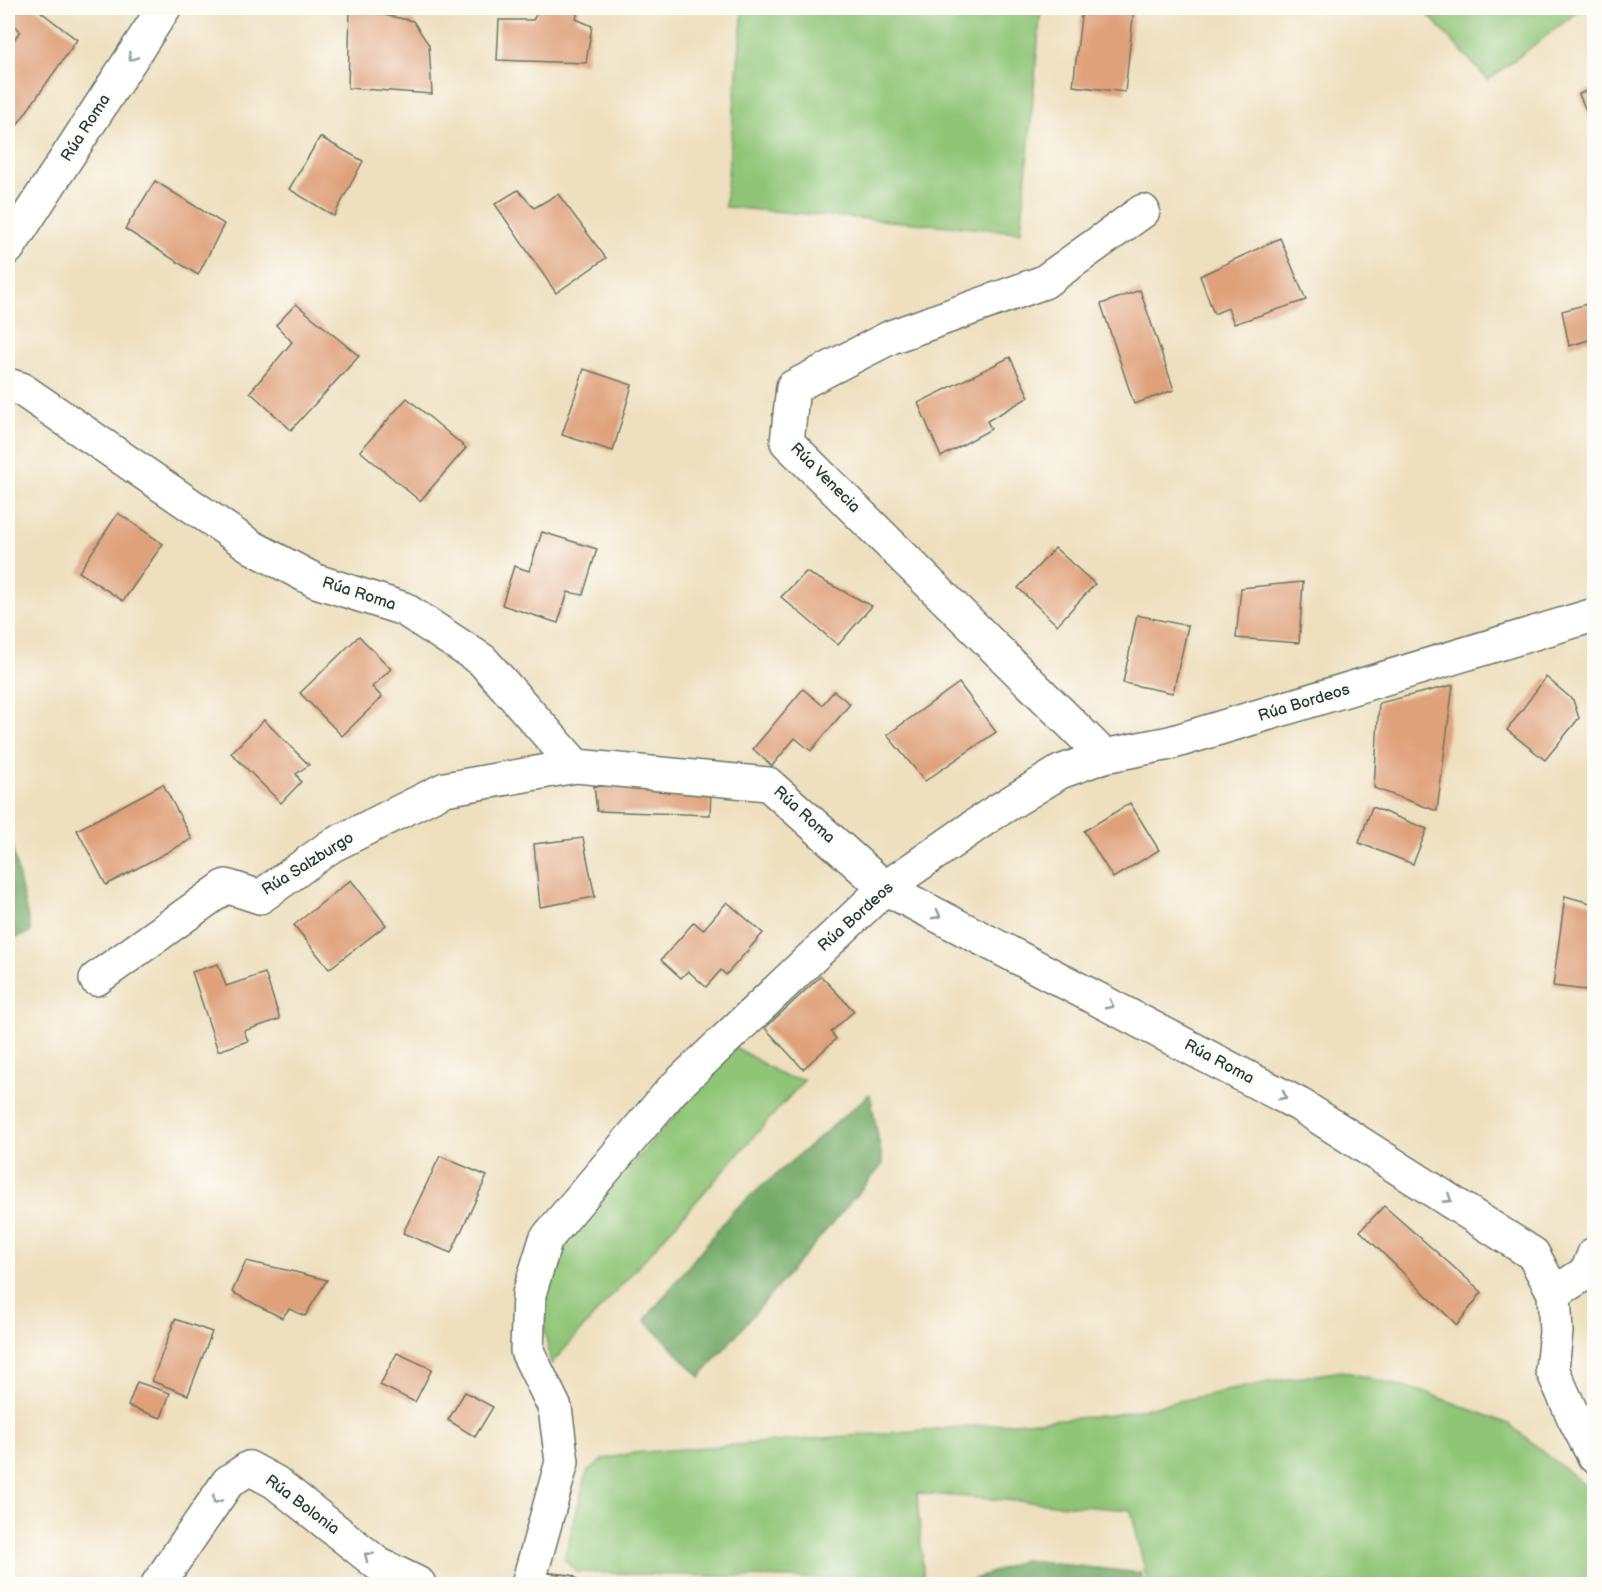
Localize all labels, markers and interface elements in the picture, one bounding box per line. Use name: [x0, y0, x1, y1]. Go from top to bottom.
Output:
one-way arrow: [129, 50, 140, 61]
street label: Rúa Roma: [57, 91, 115, 165]
street label: Rúa Venecia: [786, 439, 864, 517]
street label: Rúa Roma: [320, 573, 398, 615]
street label: Rúa Bordeos: [1256, 680, 1352, 726]
street label: Rúa Roma: [769, 782, 839, 848]
street label: Rúa Salzburgo: [259, 828, 357, 900]
street label: Rúa Bordeos: [814, 878, 898, 956]
one-way arrow: [931, 908, 941, 919]
one-way arrow: [1104, 998, 1114, 1009]
street label: Rúa Roma: [1181, 1036, 1257, 1088]
one-way arrow: [1276, 1088, 1287, 1100]
one-way arrow: [1441, 1192, 1452, 1203]
street label: Rúa Bolonia: [261, 1471, 343, 1539]
one-way arrow: [212, 1493, 223, 1504]
one-way arrow: [364, 1552, 375, 1563]

